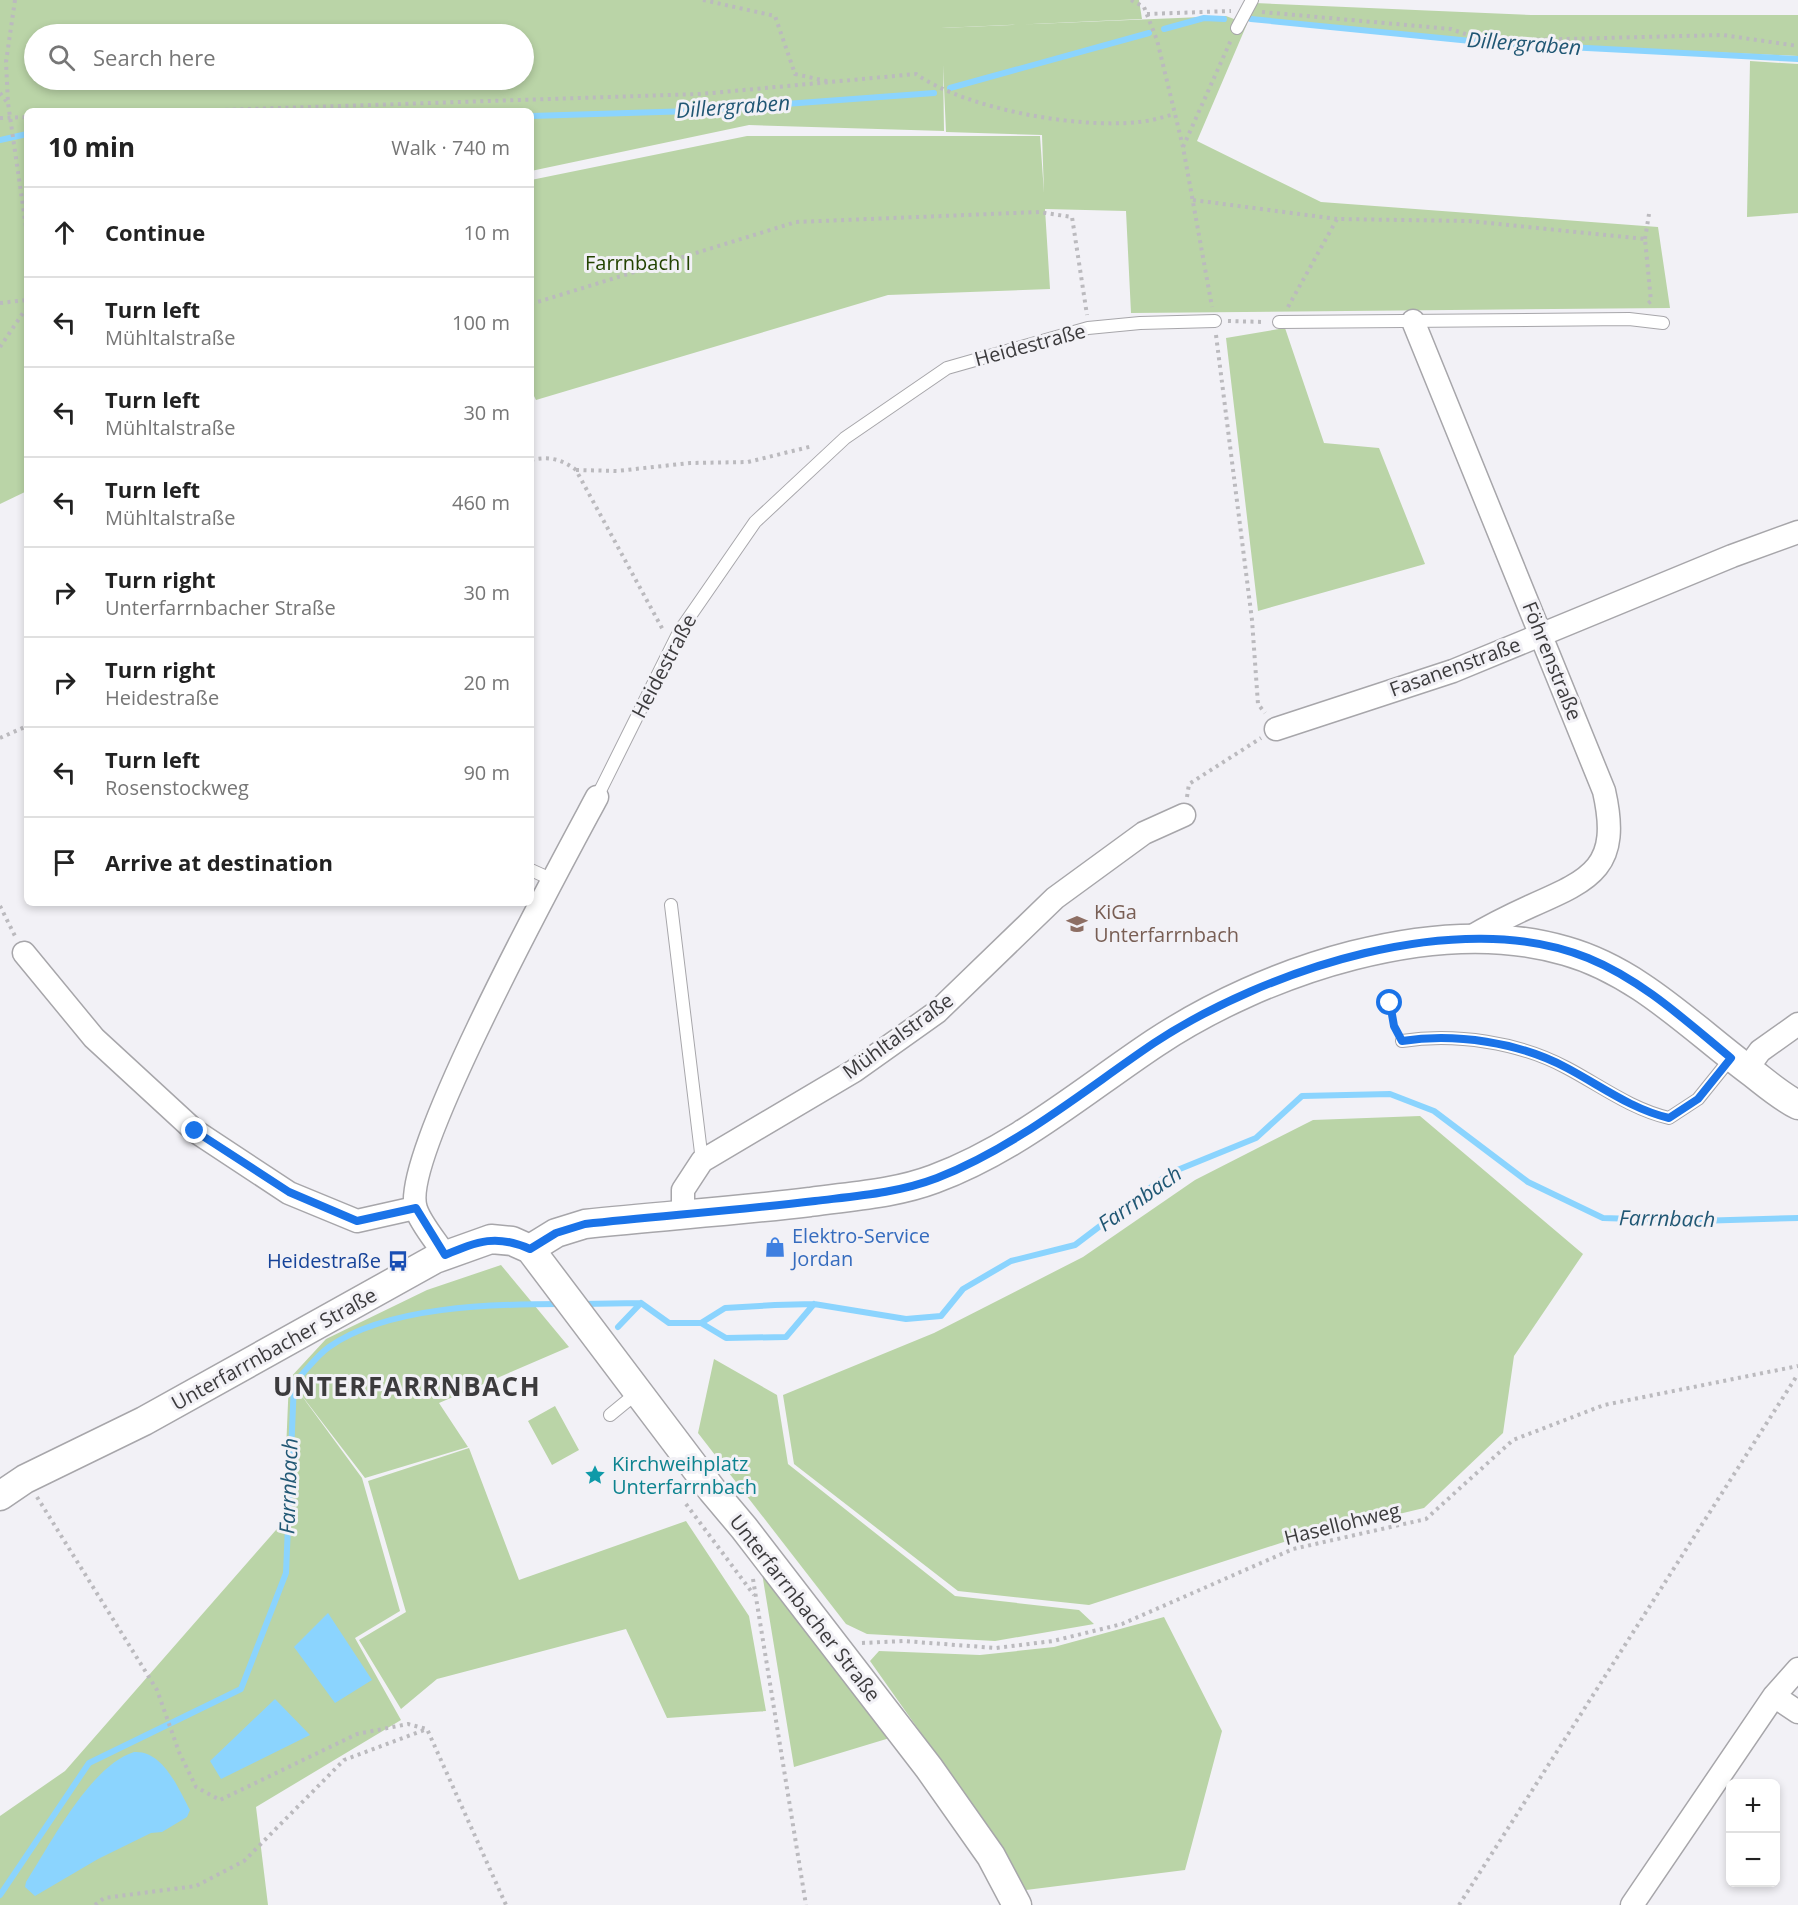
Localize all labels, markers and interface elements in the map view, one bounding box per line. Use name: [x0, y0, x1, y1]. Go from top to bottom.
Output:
search box: [24, 24, 534, 90]
water label: Dillergraben: [1466, 25, 1582, 61]
icon: search: [45, 41, 78, 74]
text: Search here: [93, 42, 216, 72]
water label: Dillergraben: [675, 88, 791, 124]
text: 10 min: [48, 129, 135, 165]
text: Walk · 740 m: [391, 134, 510, 161]
icon: ahead: [48, 216, 81, 249]
text: Continue: [105, 217, 205, 247]
text: 10 m: [463, 219, 510, 246]
park label: Farrnbach I: [585, 249, 691, 276]
text: Turn left: [105, 294, 200, 324]
icon: left: [48, 306, 81, 339]
text: 100 m: [452, 309, 510, 336]
street label: Heidestraße: [971, 317, 1088, 372]
text: Mühltalstraße: [105, 324, 236, 351]
text: Turn left: [105, 384, 200, 414]
icon: left: [48, 396, 81, 429]
text: 30 m: [463, 399, 510, 426]
text: Mühltalstraße: [105, 414, 236, 441]
text: Turn left: [105, 474, 200, 504]
icon: left: [48, 486, 81, 519]
text: 460 m: [452, 489, 510, 516]
text: Mühltalstraße: [105, 504, 236, 531]
text: Turn right: [105, 564, 216, 594]
icon: right: [48, 576, 81, 609]
text: 30 m: [463, 579, 510, 606]
text: Unterfarrnbacher Straße: [105, 594, 336, 621]
street label: Föhrenstraße: [1516, 597, 1589, 724]
street label: Heidestraße: [625, 609, 702, 722]
street label: Fasanenstraße: [1386, 630, 1524, 703]
text: Turn right: [105, 654, 216, 684]
icon: right: [48, 666, 81, 699]
text: 20 m: [463, 669, 510, 696]
text: Heidestraße: [105, 684, 219, 711]
text: Turn left: [105, 744, 200, 774]
icon: left: [48, 756, 81, 789]
text: 90 m: [463, 759, 510, 786]
text: Rosenstockweg: [105, 774, 249, 801]
icon: arrive: [48, 846, 81, 879]
text: Arrive at destination: [105, 847, 333, 877]
place label: KiGa Unterfarrnbach: [1094, 898, 1239, 948]
school or university icon: KiGa Unterfarrnbach: [1065, 912, 1089, 936]
street label: Mühltalstraße: [837, 986, 958, 1085]
route start: [1376, 989, 1402, 1015]
route end: [181, 1117, 207, 1143]
water label: Farrnbach: [1092, 1159, 1187, 1237]
water label: Farrnbach: [1619, 1203, 1715, 1233]
place label: Elektro-Service Jordan: [790, 1222, 930, 1272]
shop icon: Elektro-Service Jordan: [763, 1235, 787, 1259]
place label: Heidestraße: [267, 1247, 381, 1274]
bus stop icon: Heidestraße: [386, 1249, 410, 1273]
street label: Unterfarrnbacher Straße: [166, 1281, 381, 1416]
district label: UNTERFARRNBACH: [273, 1368, 541, 1404]
water label: Farrnbach: [272, 1437, 304, 1535]
place label: Kirchweihplatz Unterfarrnbach: [612, 1450, 757, 1500]
place icon: Kirchweihplatz Unterfarrnbach: [583, 1463, 607, 1487]
street label: Hasellohweg: [1281, 1496, 1403, 1551]
street label: Unterfarrnbacher Straße: [724, 1508, 887, 1707]
map controls: [1726, 1779, 1780, 1887]
button: +: [1726, 1779, 1780, 1833]
button: −: [1726, 1833, 1780, 1887]

